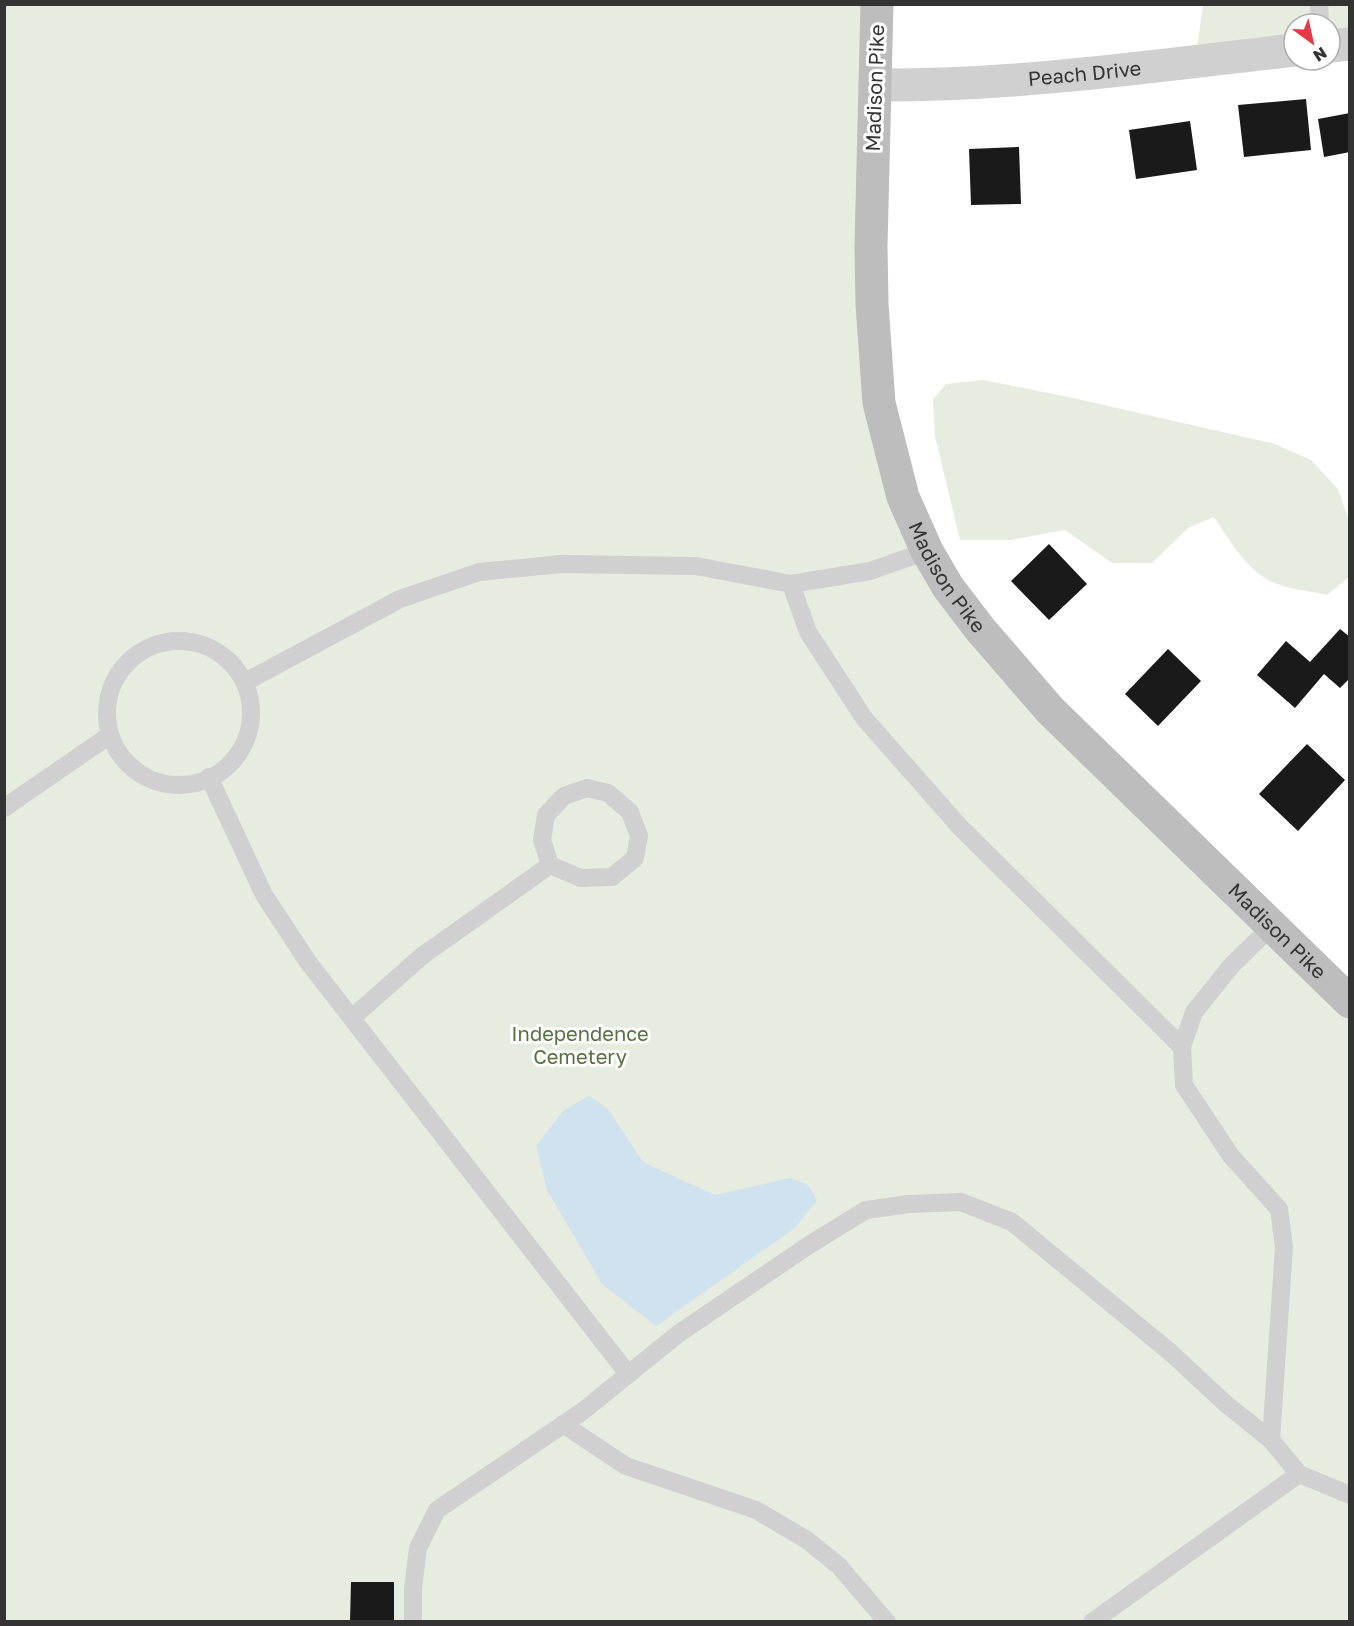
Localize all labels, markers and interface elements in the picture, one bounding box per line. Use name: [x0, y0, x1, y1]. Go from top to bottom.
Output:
north arrow: [1282, 12, 1342, 72]
street label: Madison Pike: [860, 24, 888, 152]
text: N: [1310, 43, 1331, 66]
street label: Peach Drive: [1027, 55, 1142, 90]
street label: Madison Pike: [904, 517, 991, 637]
street label: Madison Pike: [1224, 877, 1332, 983]
park label: Independence Cemetery: [511, 1021, 649, 1068]

